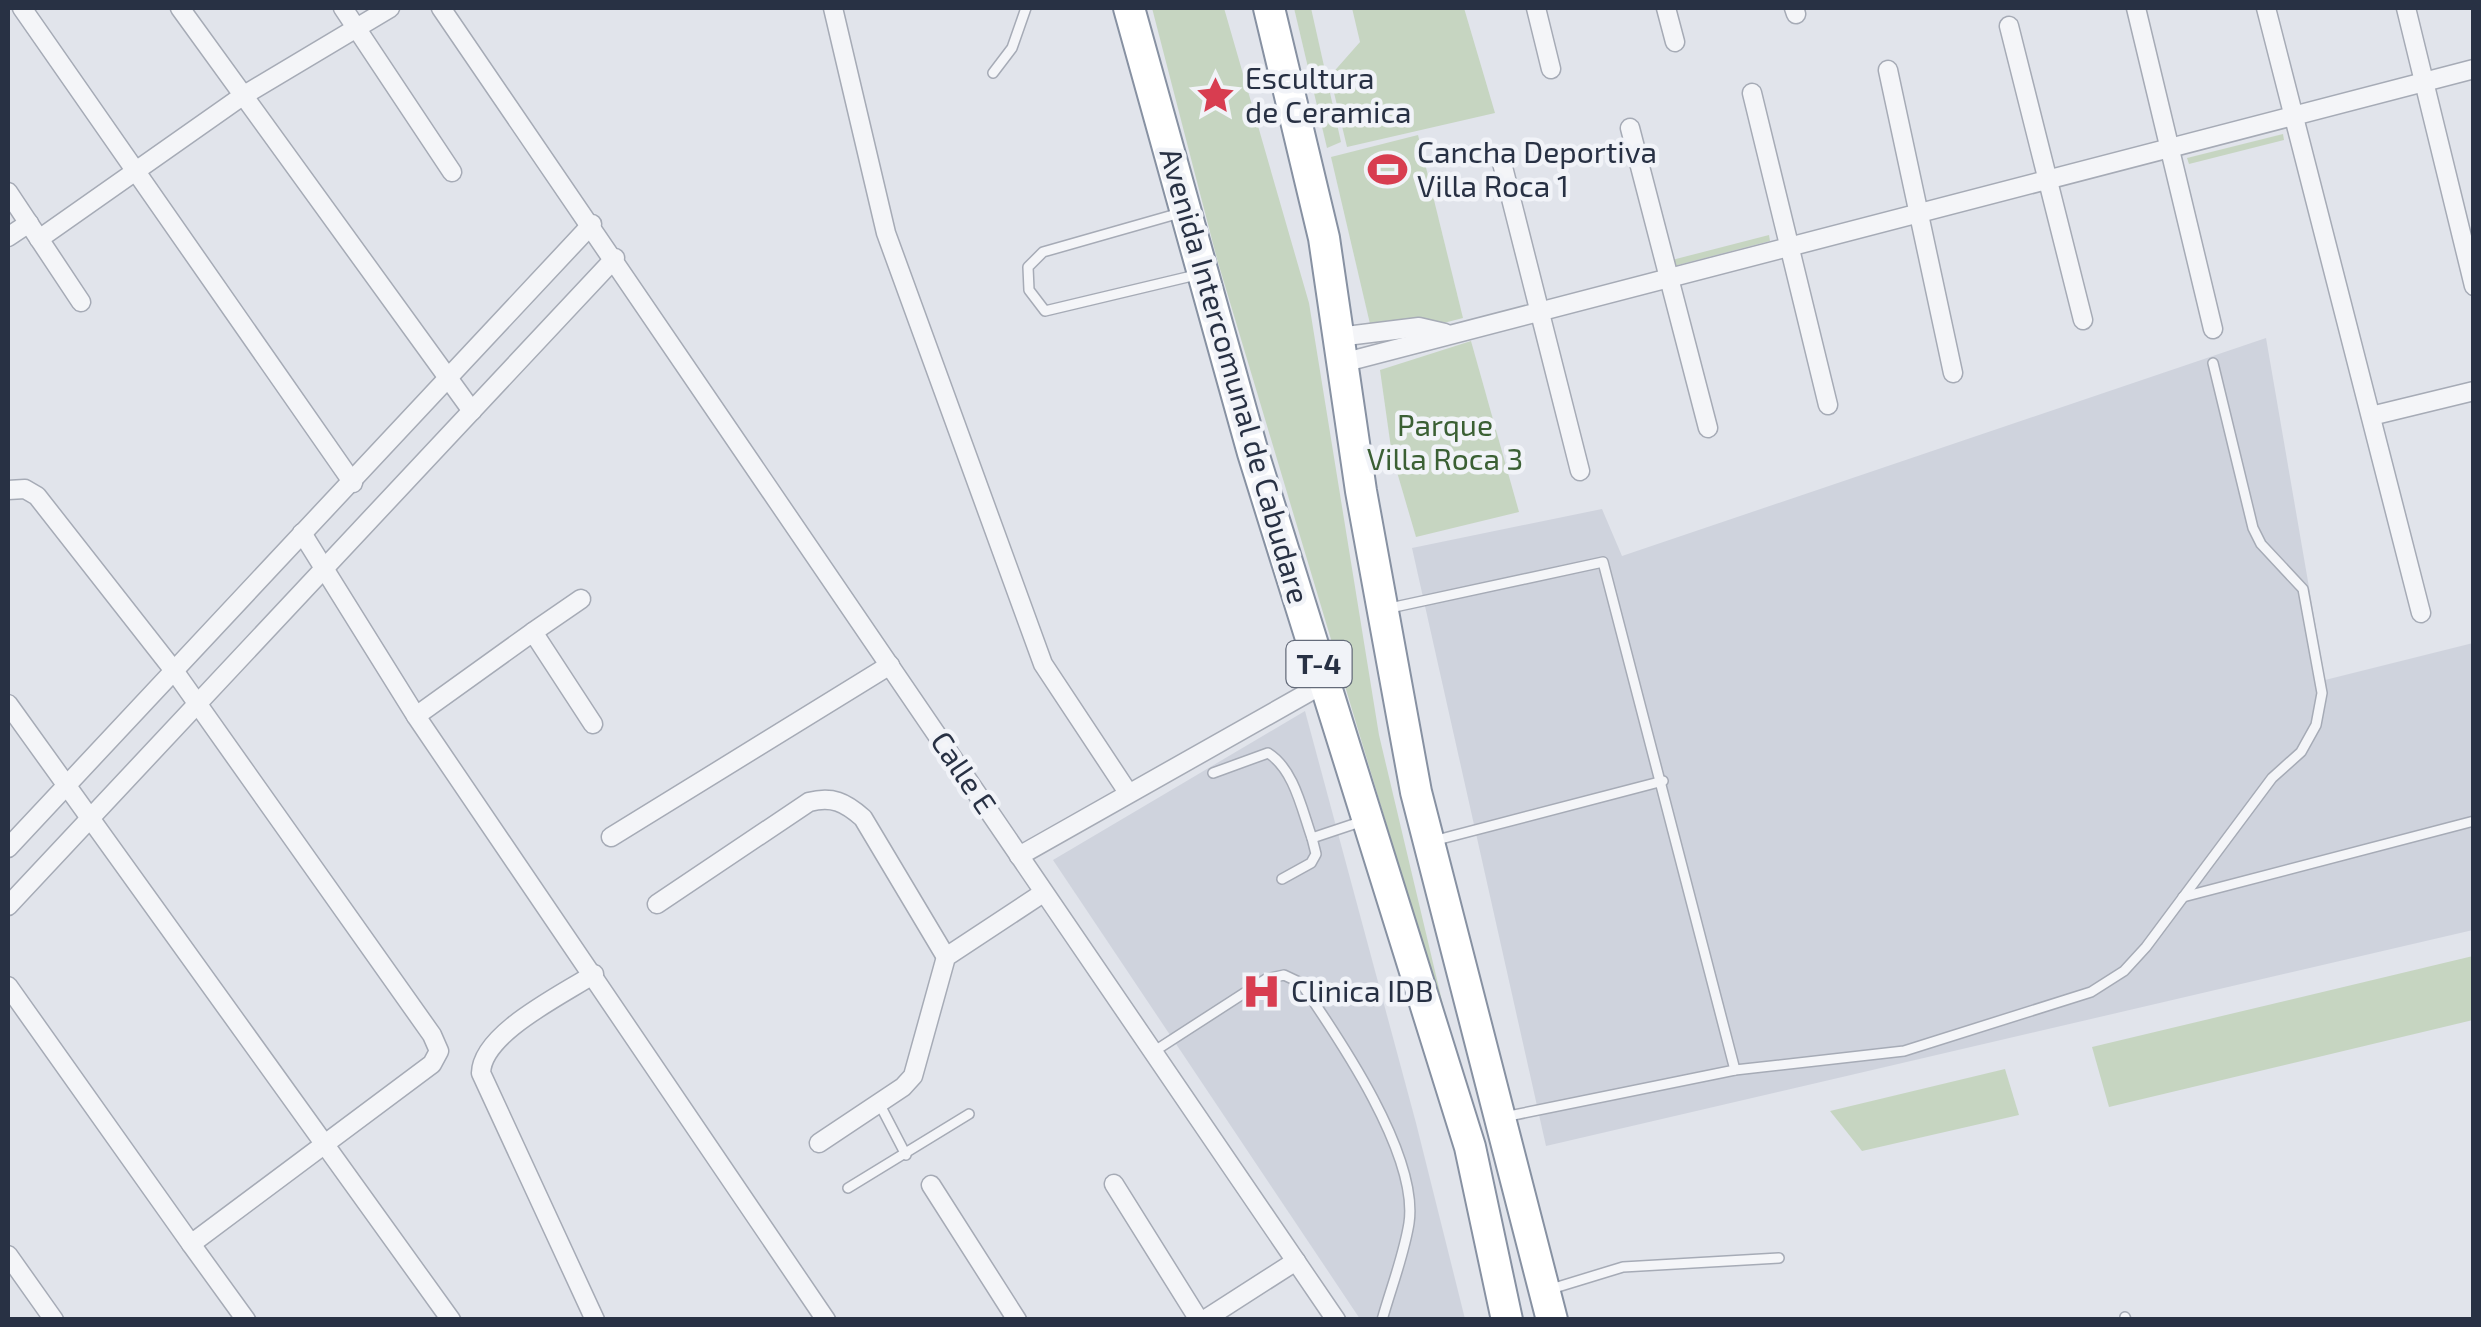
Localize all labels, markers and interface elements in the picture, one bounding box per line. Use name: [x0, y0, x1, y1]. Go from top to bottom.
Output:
place label: Escultura de Ceramica: [1245, 59, 1412, 129]
place icon: Escultura de Ceramica: [1194, 75, 1236, 117]
place label: Cancha Deportiva Villa Roca 1: [1417, 133, 1657, 203]
street label: Avenida Intercomunal de Cabudare: [1154, 143, 1318, 607]
sports icon: Cancha Deportiva Villa Roca 1: [1366, 149, 1408, 191]
park label: Parque Villa Roca 3: [1367, 406, 1523, 476]
road number: T-4: [1286, 641, 1352, 687]
street label: Calle E: [924, 724, 1005, 820]
hospital icon: Clinica IDB: [1240, 971, 1282, 1013]
place label: Clinica IDB: [1291, 972, 1434, 1008]

